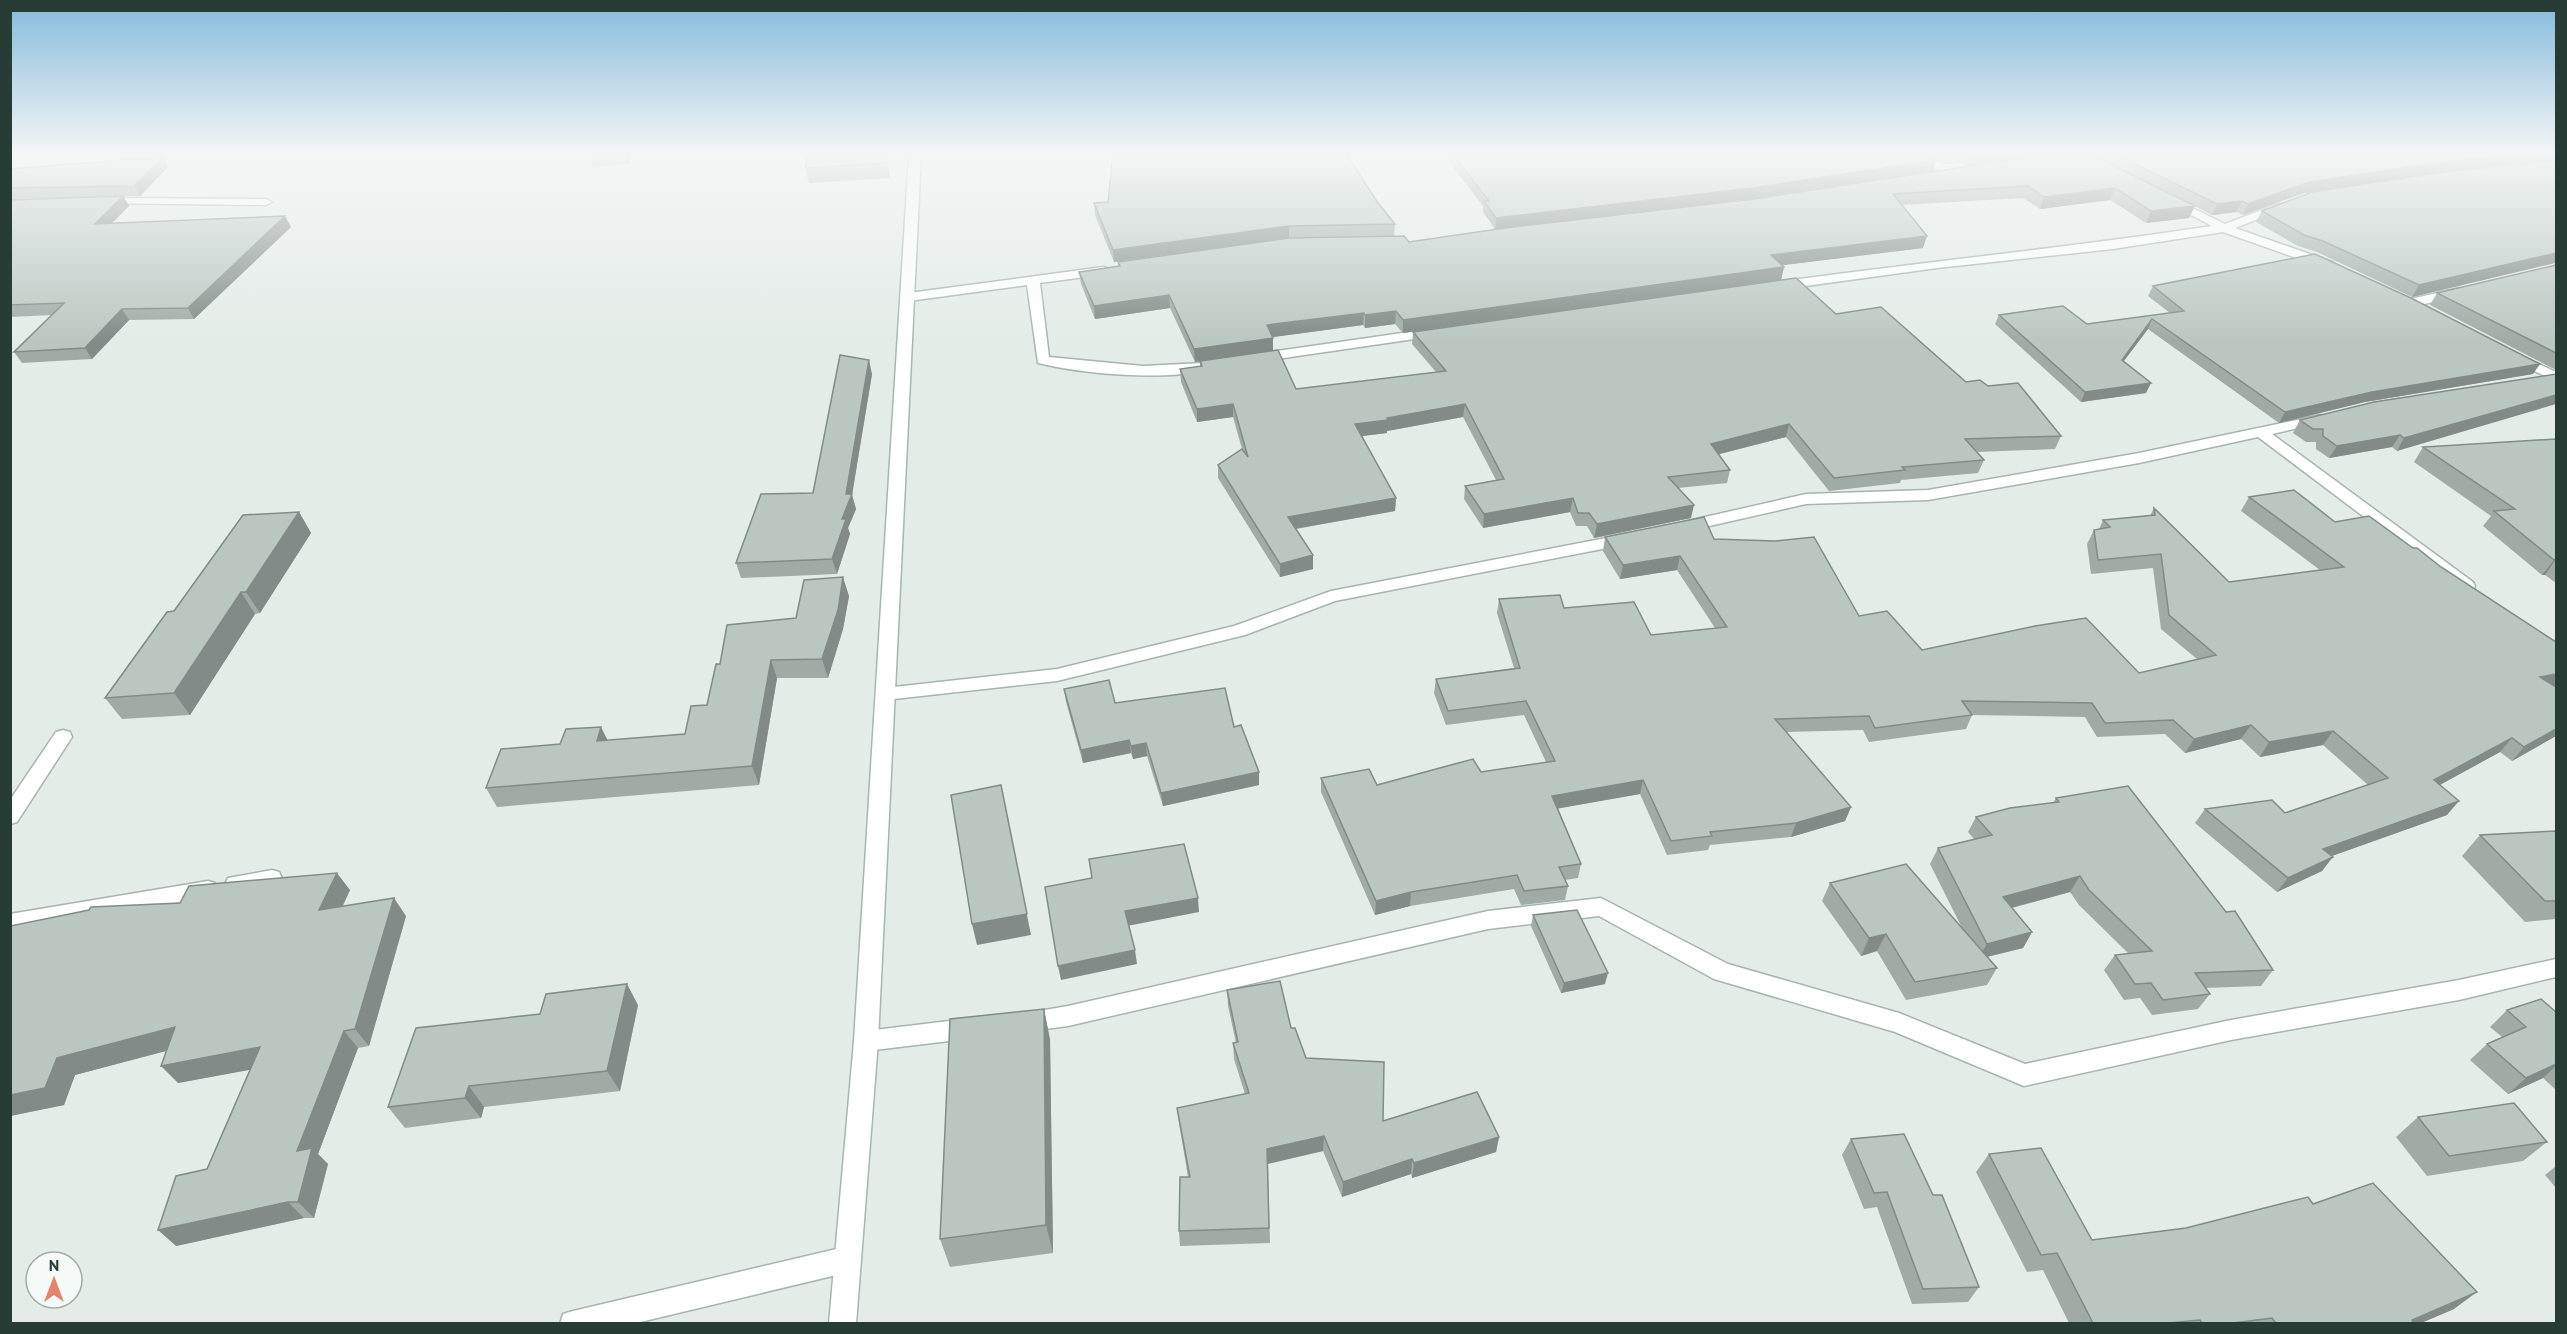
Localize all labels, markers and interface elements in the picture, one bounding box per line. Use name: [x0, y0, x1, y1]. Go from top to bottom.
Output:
north arrow: [24, 1250, 84, 1310]
text: N: [49, 1255, 59, 1275]

